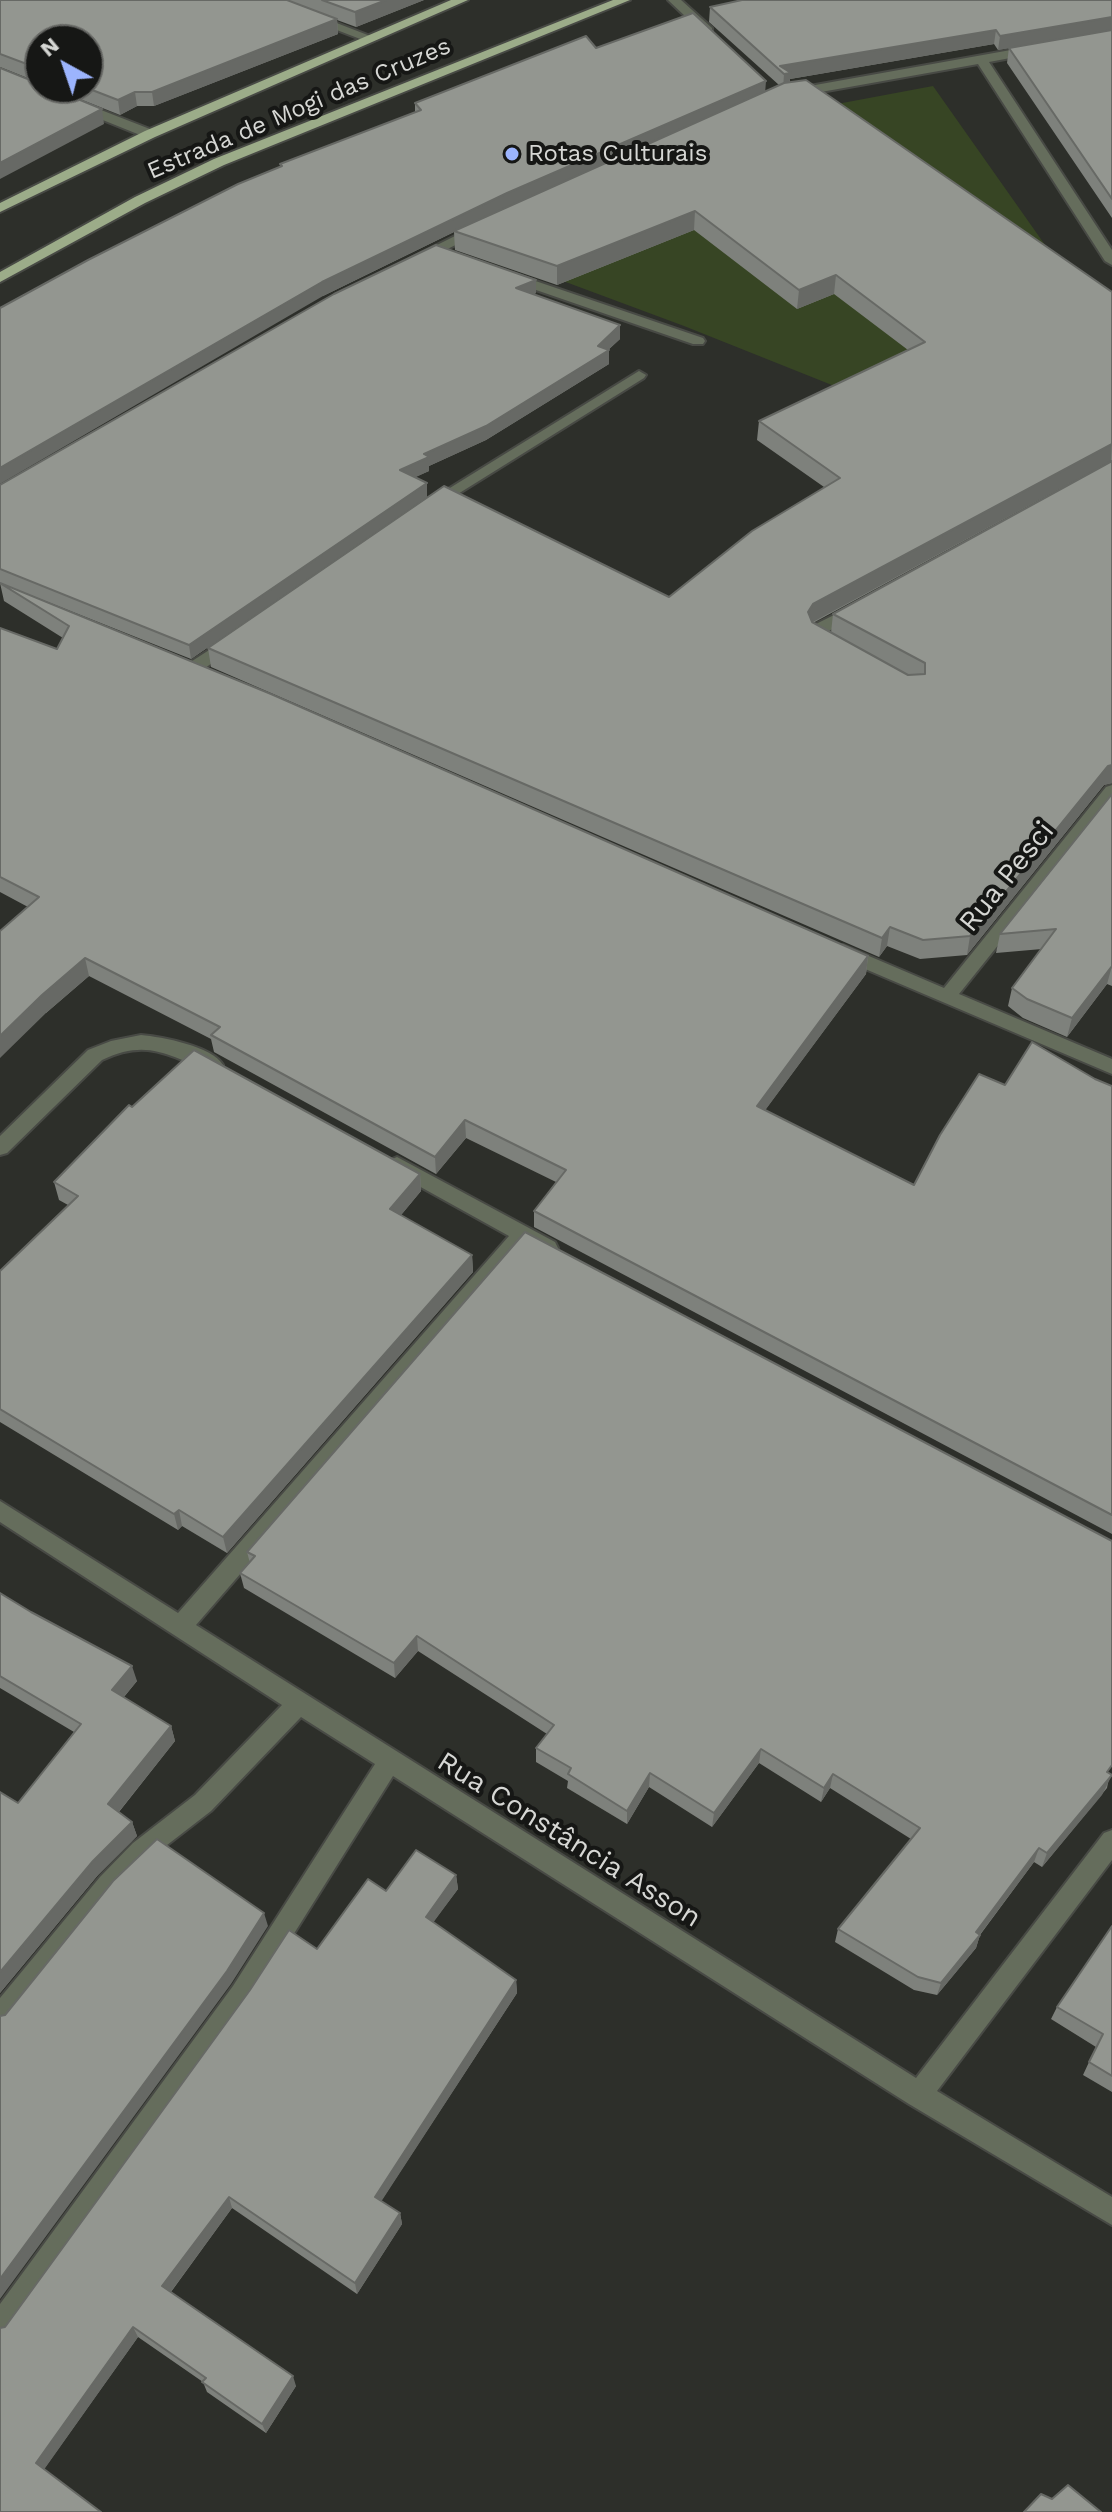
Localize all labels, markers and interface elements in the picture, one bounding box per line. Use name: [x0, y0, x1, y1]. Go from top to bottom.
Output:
north arrow: [24, 24, 104, 104]
text: N: [35, 32, 64, 62]
street label: Estrada de Mogi das Cruzes: [143, 32, 455, 186]
place label: Rotas Culturais: [528, 140, 707, 168]
marker: Rotas Culturais: [503, 145, 521, 163]
street label: Rua Pesci: [952, 815, 1062, 939]
street label: Rua Constância Asson: [431, 1745, 707, 1935]

